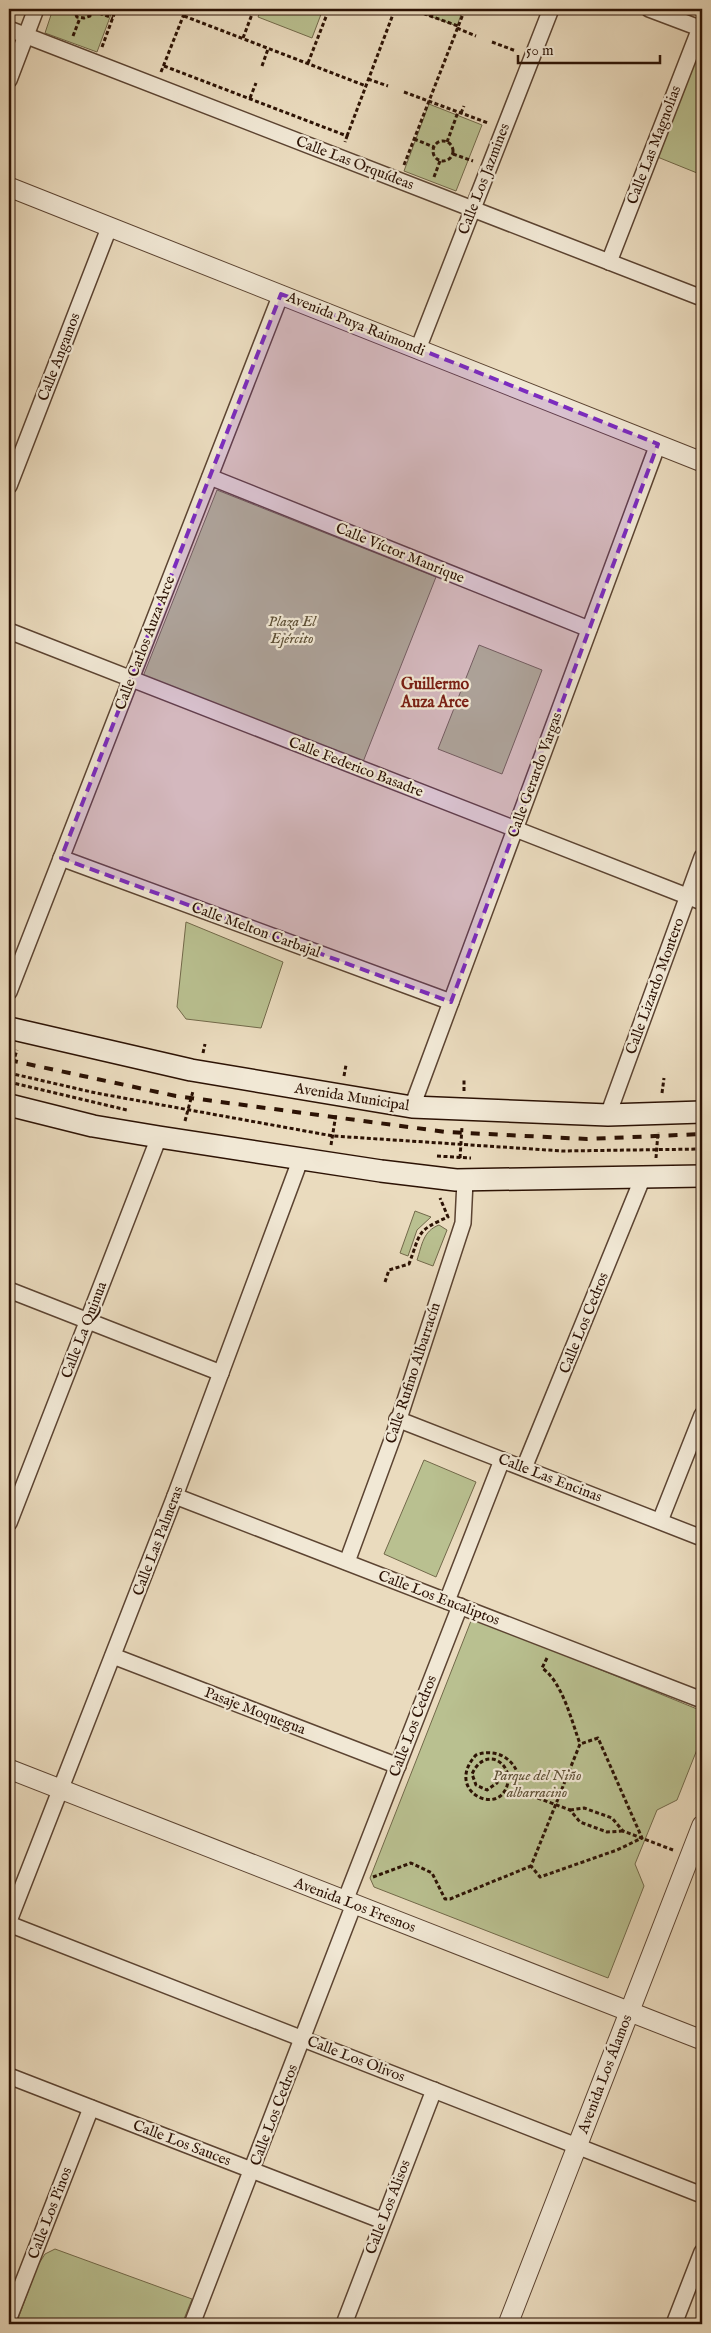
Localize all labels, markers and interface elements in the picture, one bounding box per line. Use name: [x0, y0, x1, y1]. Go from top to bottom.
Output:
scale bar: [518, 32, 661, 64]
text: 50 m: [526, 41, 554, 60]
street label: Calle Las Magnolias: [623, 83, 685, 207]
street label: Calle Los Jazmines: [454, 121, 514, 237]
street label: Calle Las Orquídeas: [293, 132, 417, 194]
street label: Avenida Puya Raimondi: [283, 287, 428, 360]
street label: Calle Angamos: [33, 310, 85, 404]
street label: Calle Víctor Manrique: [333, 518, 467, 588]
street label: Calle Carlos Auza Arce: [111, 573, 179, 713]
park label: Plaza El Ejército: [268, 612, 317, 648]
district label: Guillermo Auza Arce: [400, 675, 470, 713]
street label: Calle Gerardo Vargas: [504, 710, 566, 840]
street label: Calle Federico Basadre: [286, 733, 426, 801]
street label: Calle Melton Carbajal: [189, 898, 324, 963]
street label: Calle Lizardo Montero: [621, 915, 689, 1057]
street label: Avenida Municipal: [292, 1078, 412, 1116]
street label: Calle Los Cedros: [555, 1270, 613, 1376]
street label: Calle La Quinua: [57, 1278, 111, 1381]
street label: Calle Rufino Albarracín: [381, 1300, 445, 1446]
street label: Calle Las Encinas: [495, 1449, 605, 1507]
street label: Calle Las Palmeras: [128, 1483, 188, 1599]
street label: Calle Los Eucaliptos: [376, 1566, 502, 1630]
street label: Calle Los Cedros: [385, 1672, 441, 1780]
street label: Pasaje Moquegua: [202, 1683, 309, 1739]
park label: Parque del Niño albarracino: [493, 1766, 581, 1802]
street label: Avenida Los Fresnos: [291, 1873, 419, 1937]
street label: Avenida Los Álamos: [573, 2012, 636, 2137]
street label: Calle Los Olivos: [304, 2032, 408, 2086]
street label: Calle Los Cedros: [246, 2061, 302, 2169]
street label: Calle Los Sauces: [130, 2116, 234, 2170]
street label: Calle Los Alisos: [361, 2157, 415, 2257]
street label: Calle Los Pinos: [24, 2164, 76, 2262]

